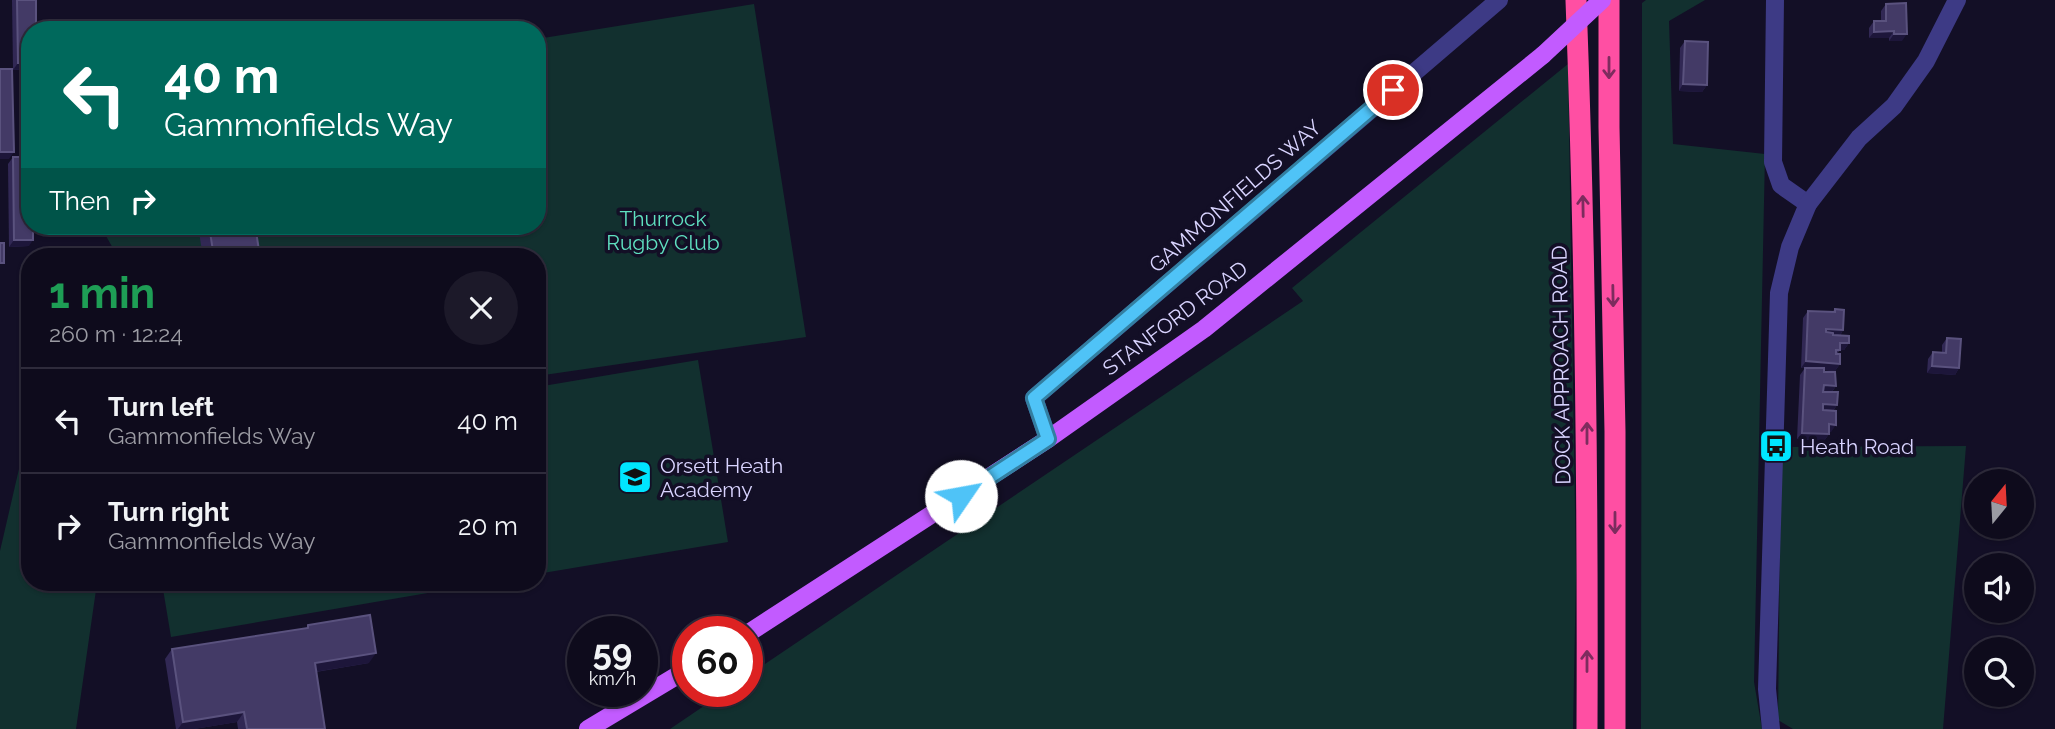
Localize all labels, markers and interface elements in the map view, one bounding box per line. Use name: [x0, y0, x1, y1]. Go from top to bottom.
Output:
text: 40 m: [164, 47, 279, 104]
icon: left: [49, 49, 140, 140]
one-way arrow: [1602, 56, 1616, 79]
pin: [1363, 60, 1423, 120]
icon: arrive: [1374, 71, 1412, 109]
text: Gammonfields Way: [164, 106, 453, 143]
street label: GAMMONFIELDS WAY: [1144, 114, 1326, 278]
icon: right: [124, 182, 162, 220]
text: Then: [49, 186, 110, 216]
one-way arrow: [1576, 195, 1589, 218]
park label: Thurrock Rugby Club: [606, 206, 720, 255]
street label: DOCK APPROACH ROAD: [1546, 245, 1576, 485]
street label: STANFORD ROAD: [1098, 255, 1252, 381]
text: 1 min: [49, 269, 155, 318]
button: close: [444, 271, 518, 345]
one-way arrow: [1606, 284, 1620, 307]
text: 260 m · 12:24: [49, 320, 183, 347]
text: Turn left: [108, 392, 214, 422]
icon: left: [49, 402, 87, 440]
text: 40 m: [457, 406, 518, 436]
text: Gammonfields Way: [108, 422, 316, 449]
one-way arrow: [1580, 422, 1594, 445]
bus stop icon: Heath Road: [1757, 427, 1795, 465]
place label: Heath Road: [1800, 434, 1914, 459]
place label: Orsett Heath Academy: [660, 453, 783, 502]
school or university icon: Orsett Heath Academy: [616, 458, 654, 496]
position arrow: [924, 459, 998, 533]
north arrow: [1964, 469, 2034, 539]
map controls: [1964, 469, 2034, 707]
text: Turn right: [108, 497, 229, 527]
icon: right: [49, 507, 87, 545]
text: 20 m: [458, 511, 518, 541]
one-way arrow: [1608, 511, 1622, 534]
text: Gammonfields Way: [108, 527, 316, 554]
button: sound: [1964, 553, 2034, 623]
speed limit sign: 60: [672, 616, 763, 707]
text: 59: [592, 632, 633, 673]
button: search: [1964, 637, 2034, 707]
one-way arrow: [1580, 650, 1594, 673]
text: km/h: [589, 668, 636, 689]

